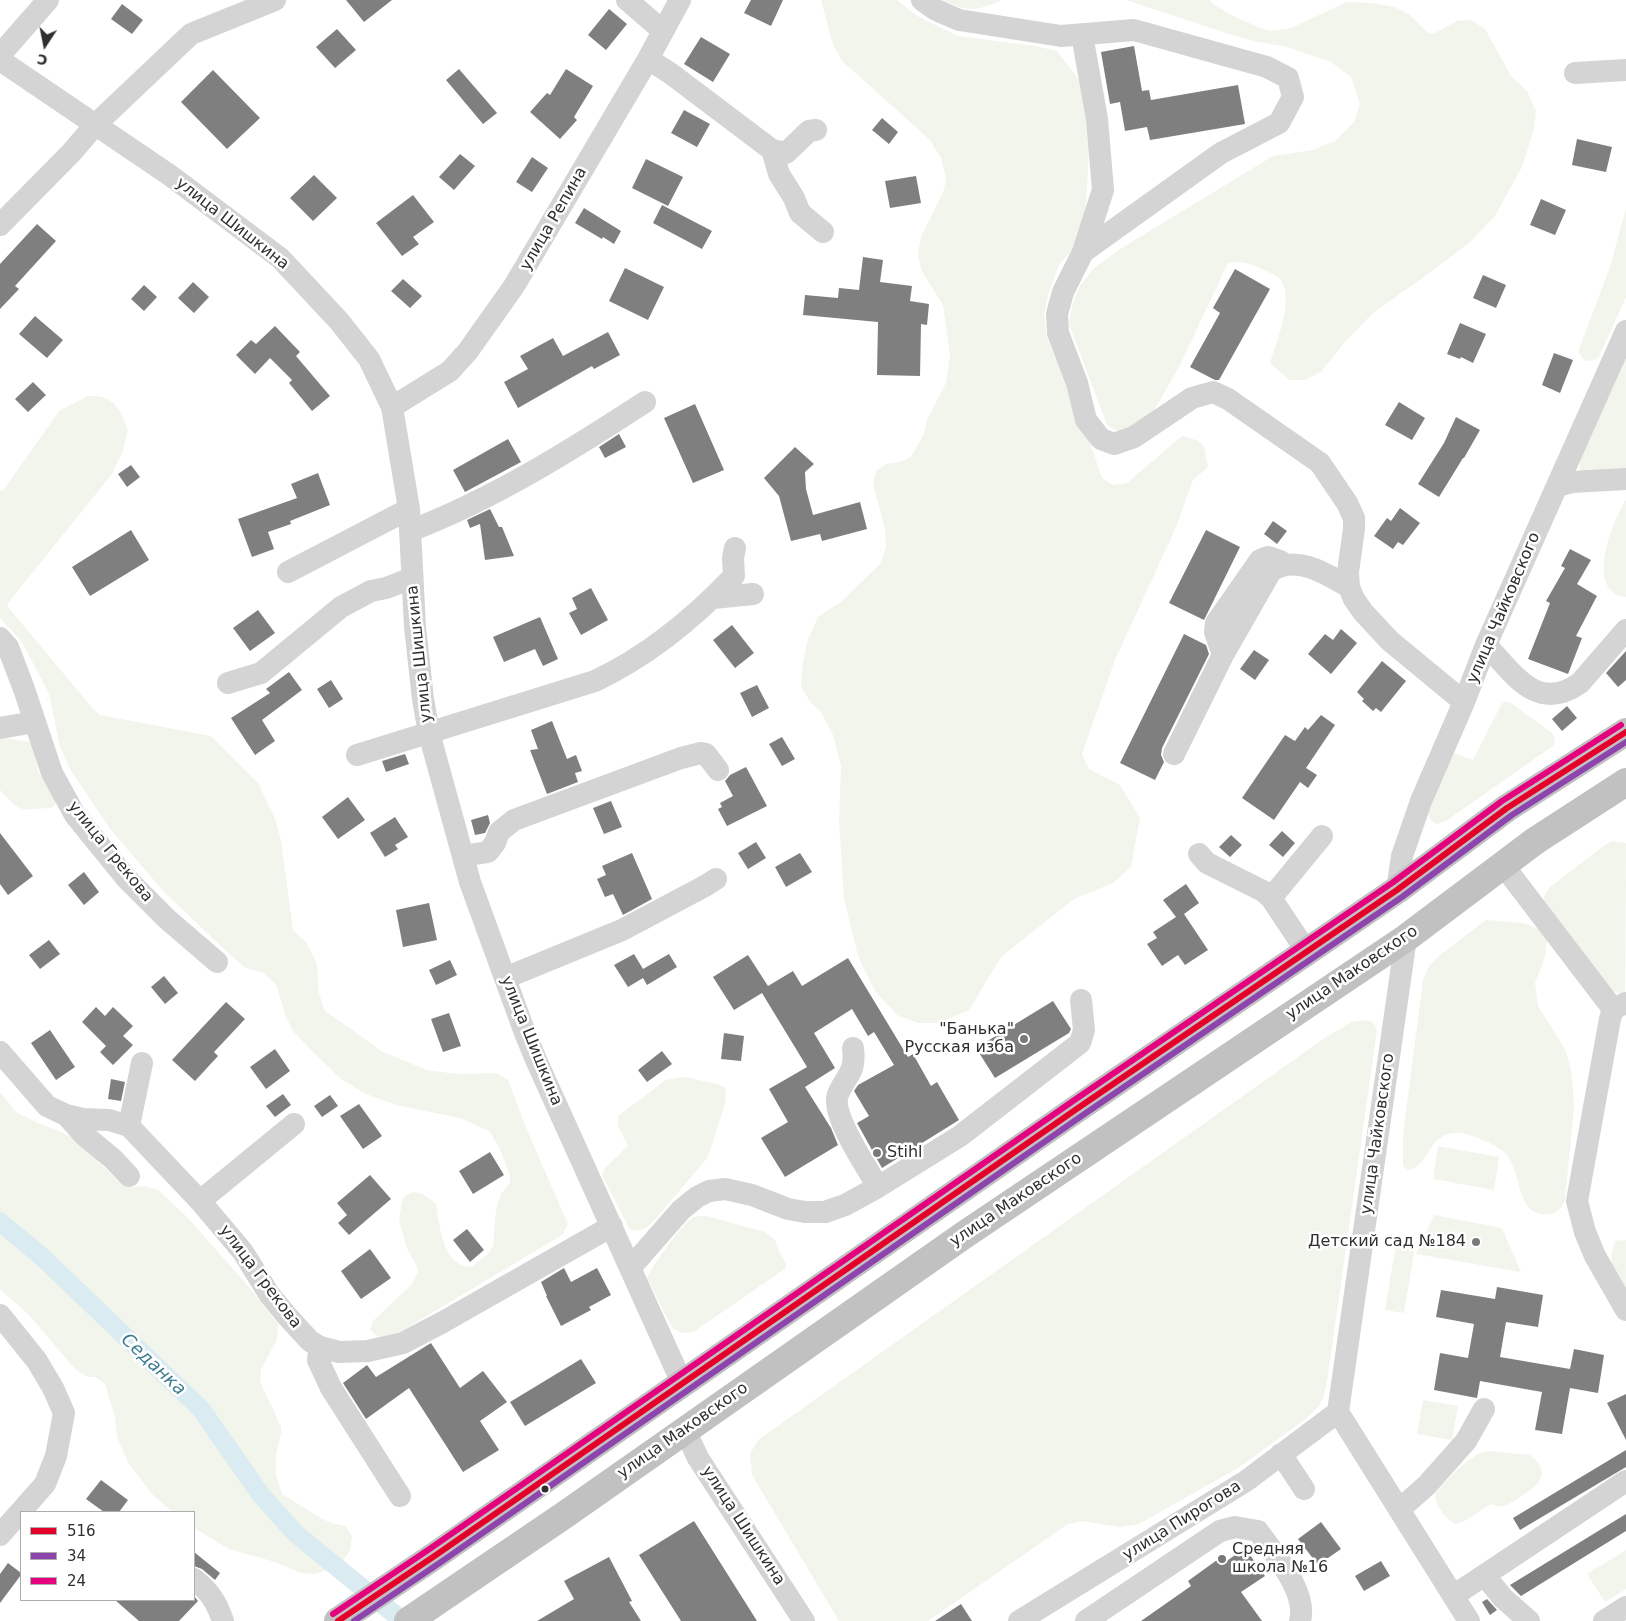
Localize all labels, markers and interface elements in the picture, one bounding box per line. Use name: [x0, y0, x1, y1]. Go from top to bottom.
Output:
north arrow: [20, 20, 70, 70]
text: С: [36, 51, 49, 69]
street label: улица Репина: [517, 164, 591, 274]
street label: улица Шишкина: [172, 174, 292, 274]
street label: улица Чайковского: [1463, 530, 1545, 686]
street label: улица Шишкина: [403, 584, 437, 724]
street label: улица Грекова: [63, 798, 157, 906]
street label: улица Маковского: [1282, 922, 1422, 1024]
street label: улица Шишкина: [496, 973, 566, 1109]
place label: "Банька" Русская изба: [905, 1020, 1014, 1058]
marker: "Банька" Русская изба: [1018, 1033, 1030, 1045]
street label: улица Чайковского: [1357, 1052, 1399, 1216]
place label: Stihl: [887, 1143, 922, 1163]
marker: Stihl: [871, 1147, 883, 1159]
street label: улица Маковского: [946, 1149, 1086, 1251]
street label: улица Грекова: [215, 1222, 305, 1332]
place label: Детский сад №184: [1308, 1232, 1466, 1252]
marker: Детский сад №184: [1470, 1236, 1482, 1248]
water label: Седанка: [116, 1330, 190, 1400]
street label: улица Маковского: [614, 1379, 752, 1483]
street label: улица Шишкина: [697, 1463, 789, 1589]
street label: улица Пирогова: [1119, 1477, 1245, 1565]
unlabelled marker: [540, 1484, 550, 1494]
legend: [20, 1511, 195, 1601]
text: 516: [67, 1522, 96, 1540]
place label: Средняя школа №16: [1232, 1540, 1328, 1578]
text: 34: [67, 1547, 86, 1565]
marker: Средняя школа №16: [1216, 1553, 1228, 1565]
text: 24: [67, 1572, 86, 1590]

